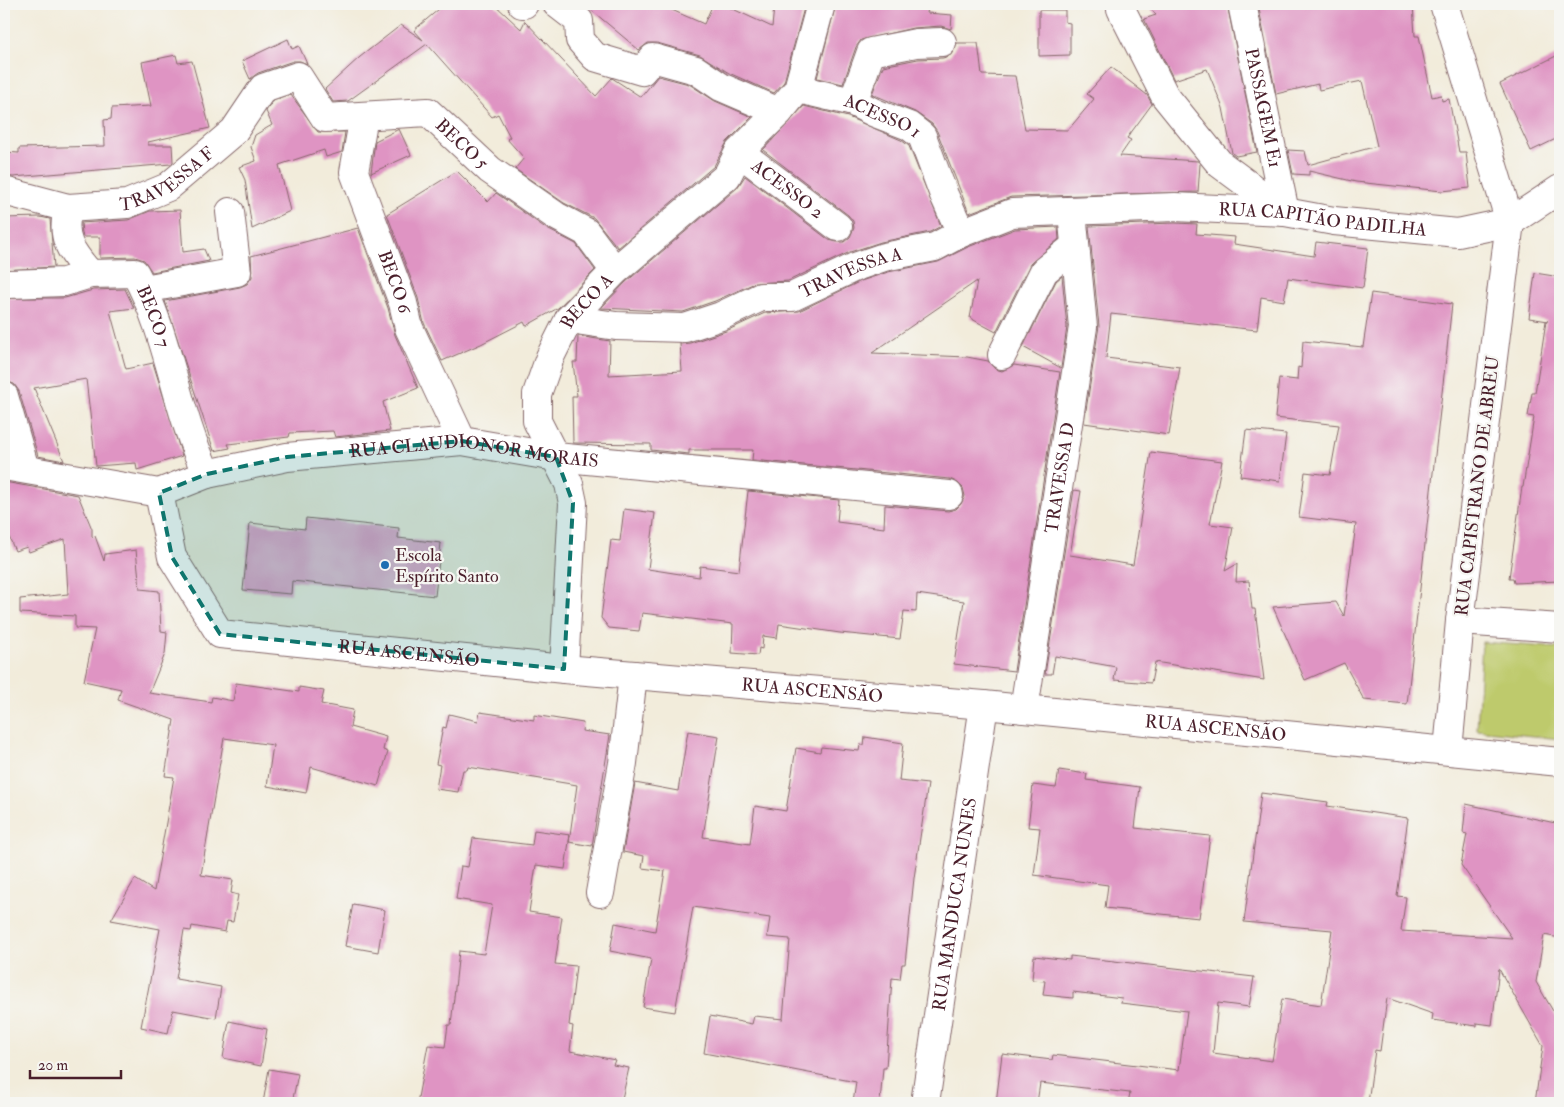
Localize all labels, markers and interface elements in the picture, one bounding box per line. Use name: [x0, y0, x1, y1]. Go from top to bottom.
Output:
street label: PASSAGEM E1: [1239, 46, 1287, 170]
street label: ACESSO 1: [841, 89, 926, 143]
street label: BECO 5: [430, 114, 493, 175]
street label: TRAVESSA F: [118, 142, 219, 216]
street label: ACESSO 2: [746, 154, 828, 224]
street label: RUA CAPITÃO PADILHA: [1218, 198, 1428, 242]
street label: TRAVESSA A: [796, 243, 905, 304]
street label: BECO 6: [372, 247, 416, 316]
street label: BECO A: [555, 268, 619, 332]
street label: BECO 7: [131, 282, 175, 350]
street label: RUA CAPISTRANO DE ABREU: [1450, 355, 1505, 617]
street label: TRAVESSA D: [1040, 421, 1080, 535]
street label: RUA CLAUDIONOR MORAIS: [348, 430, 600, 473]
place label: Escola Espírito Santo: [395, 544, 499, 588]
marker: Escola Espírito Santo: [379, 559, 391, 571]
street label: RUA ASCENSÃO: [337, 635, 481, 672]
street label: RUA ASCENSÃO: [741, 673, 884, 708]
street label: RUA ASCENSÃO: [1144, 710, 1287, 747]
street label: RUA MANDUCA NUNES: [928, 796, 982, 1013]
scale bar: [30, 1047, 121, 1079]
text: 20 m: [38, 1056, 68, 1075]

